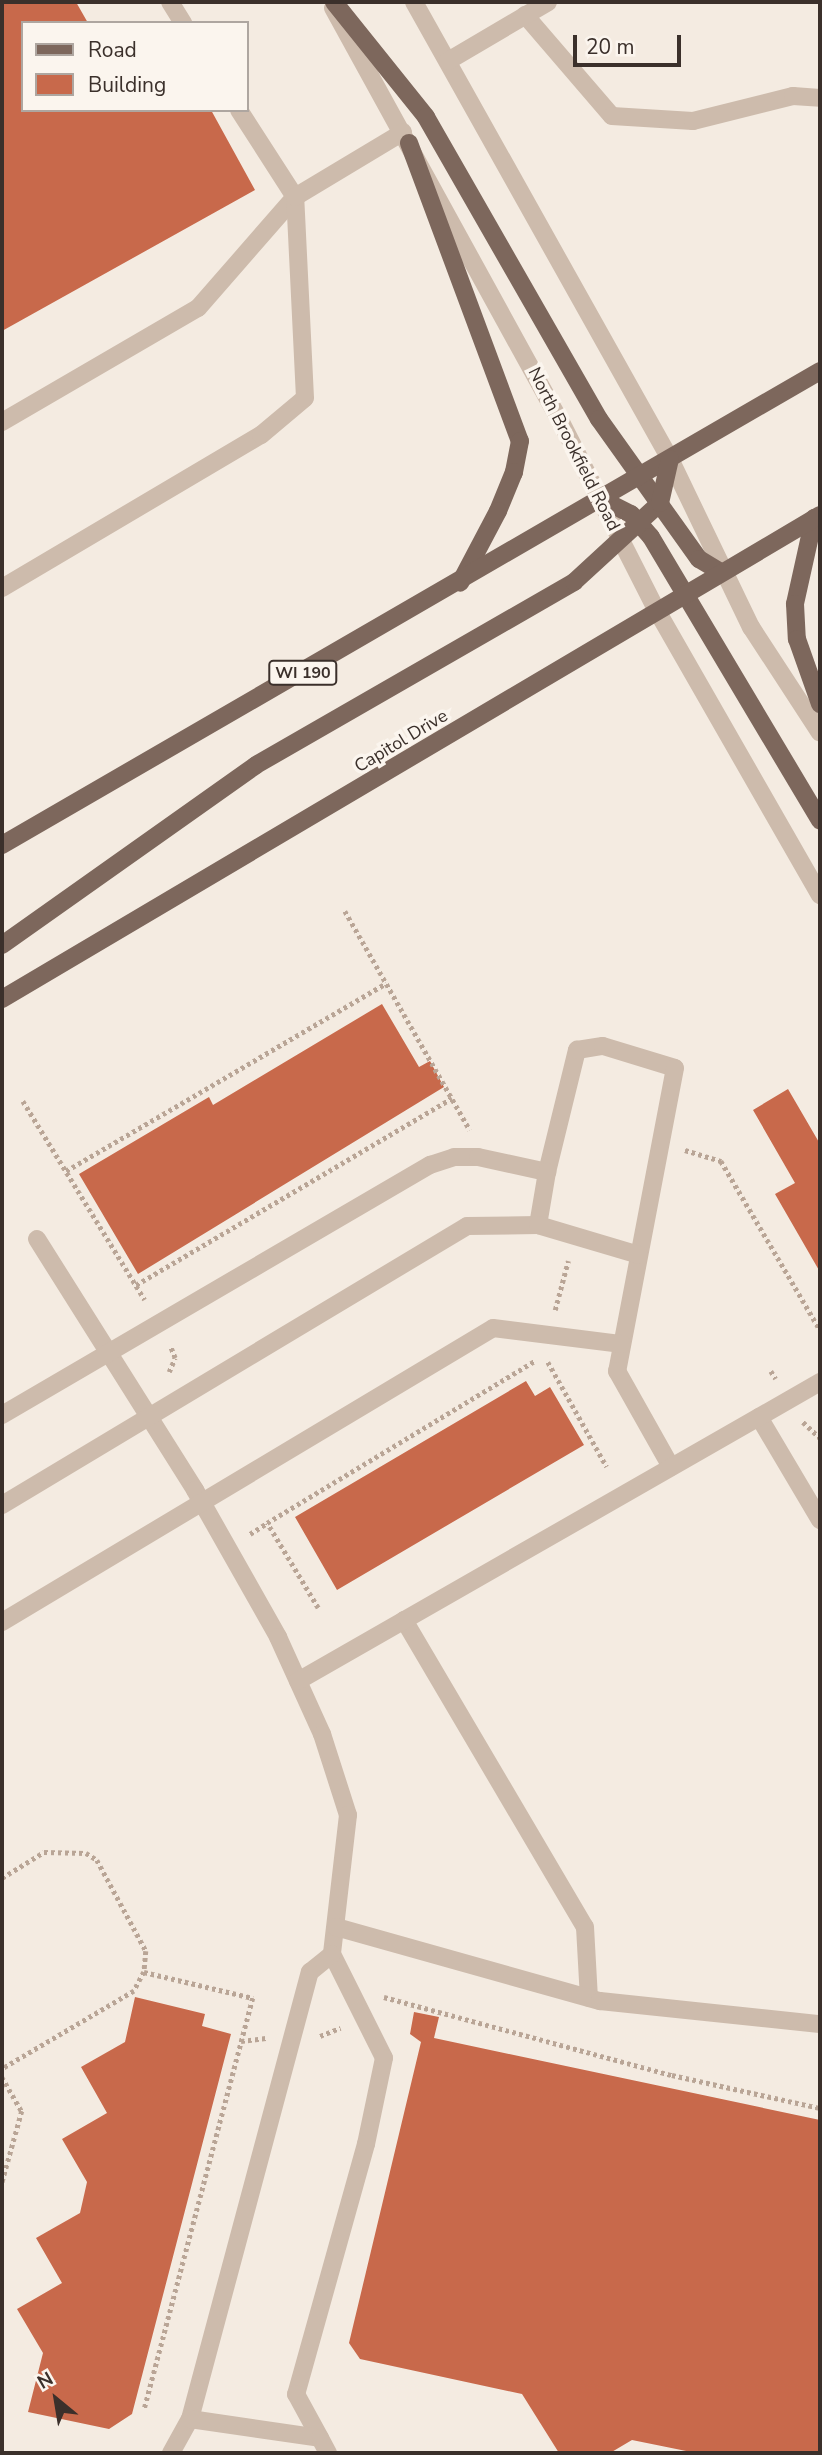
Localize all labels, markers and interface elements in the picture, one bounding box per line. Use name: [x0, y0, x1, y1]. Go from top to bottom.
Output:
legend: [21, 21, 248, 112]
scale bar: [577, 21, 686, 65]
text: 20 m: [586, 33, 635, 61]
text: Road: [88, 36, 137, 64]
text: Building: [88, 71, 166, 99]
street label: North Brookfield Road: [523, 364, 625, 534]
road number: WI 190: [268, 660, 338, 686]
street label: Capitol Drive: [350, 705, 452, 777]
north arrow: [21, 2364, 91, 2434]
text: N: [33, 2366, 58, 2396]

